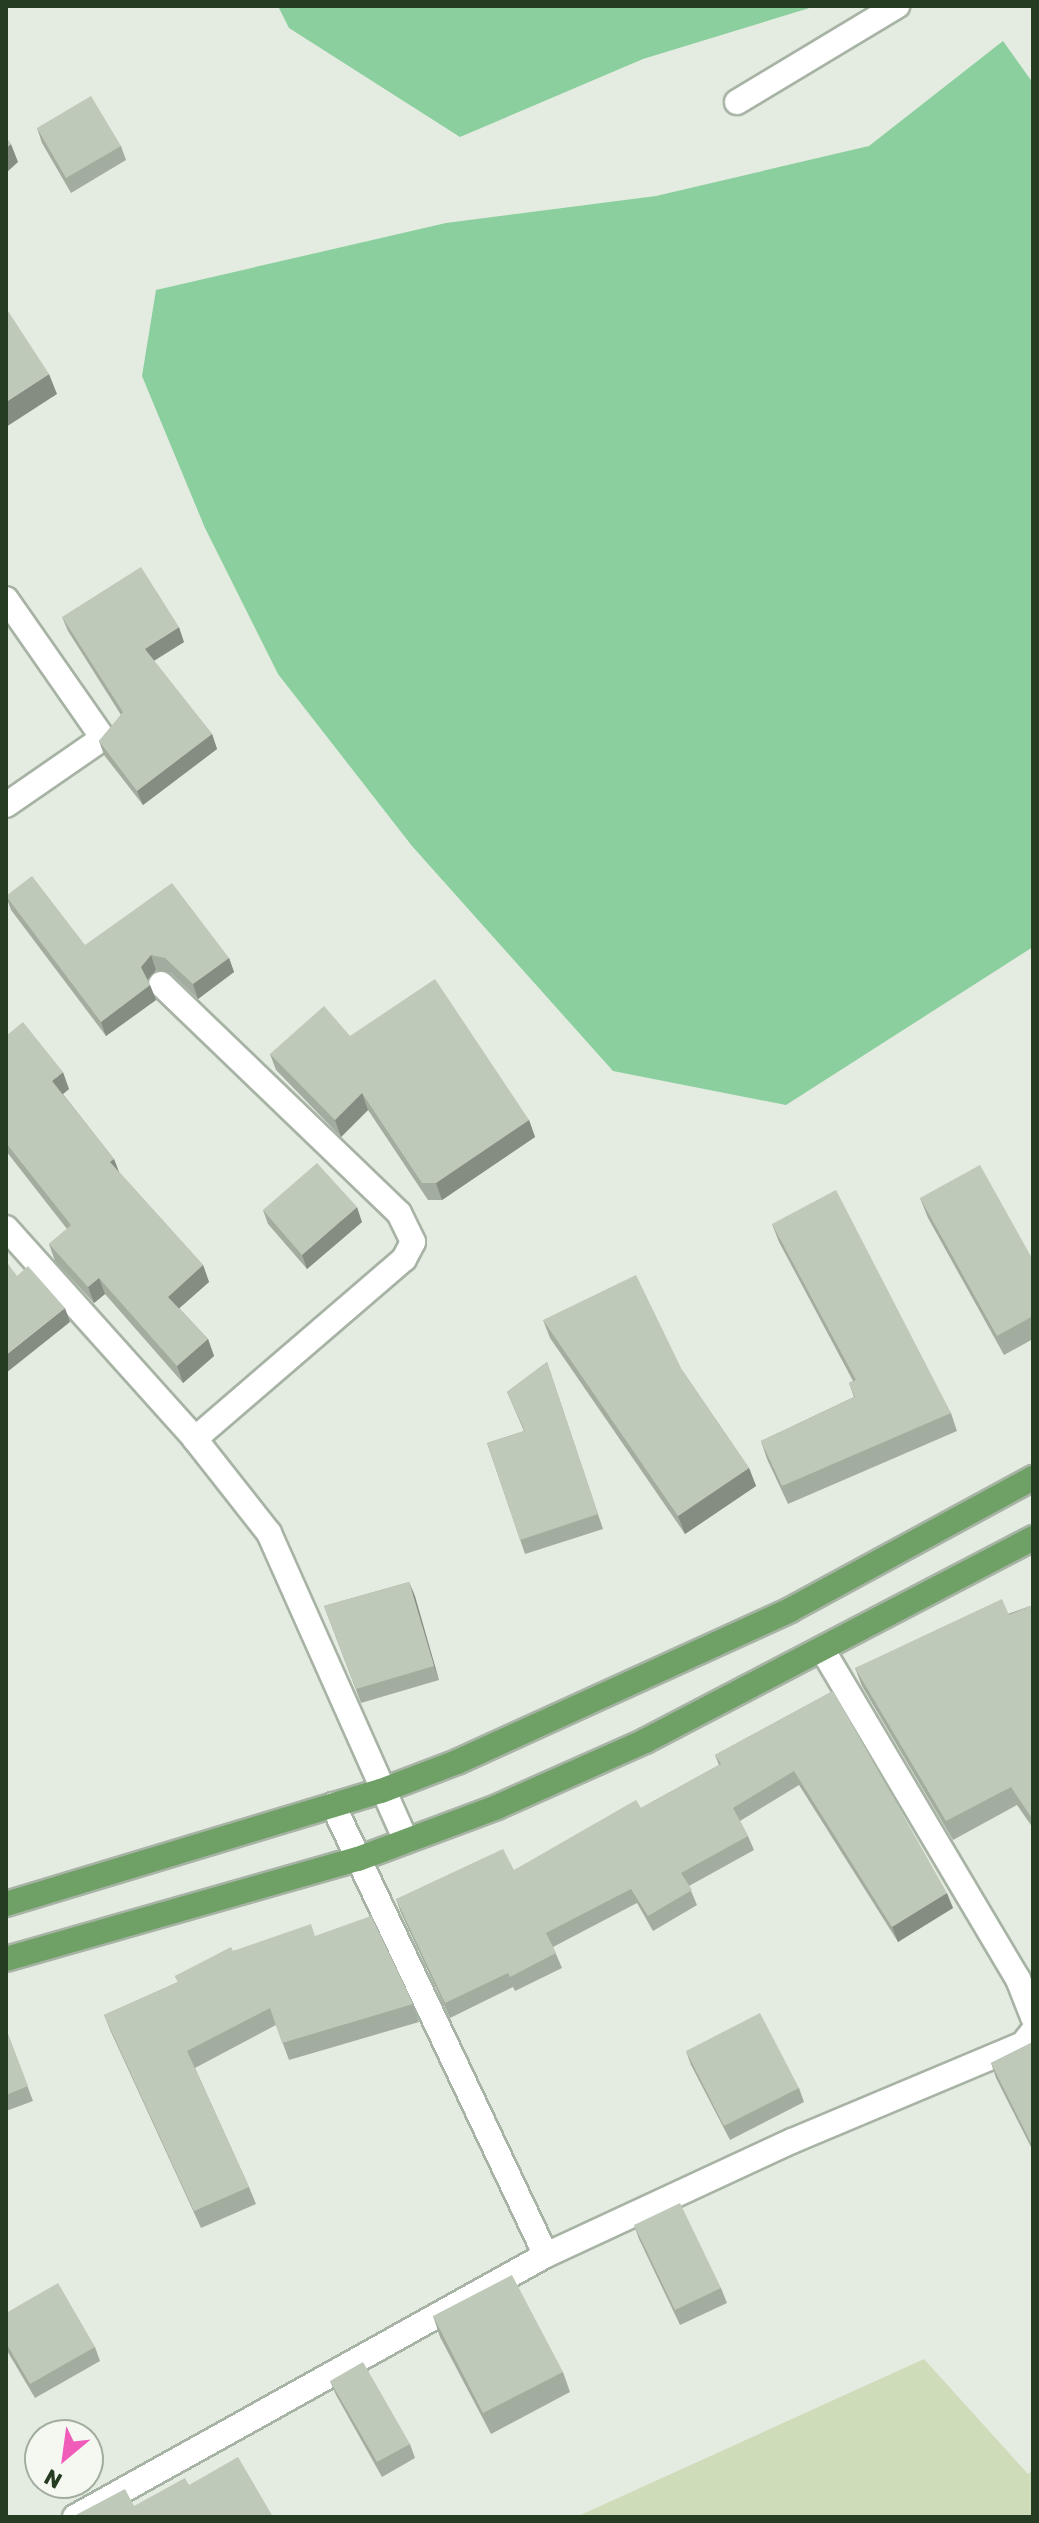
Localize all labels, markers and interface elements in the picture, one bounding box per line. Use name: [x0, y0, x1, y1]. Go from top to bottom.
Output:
north arrow: [24, 2419, 104, 2499]
text: N: [40, 2463, 67, 2494]

